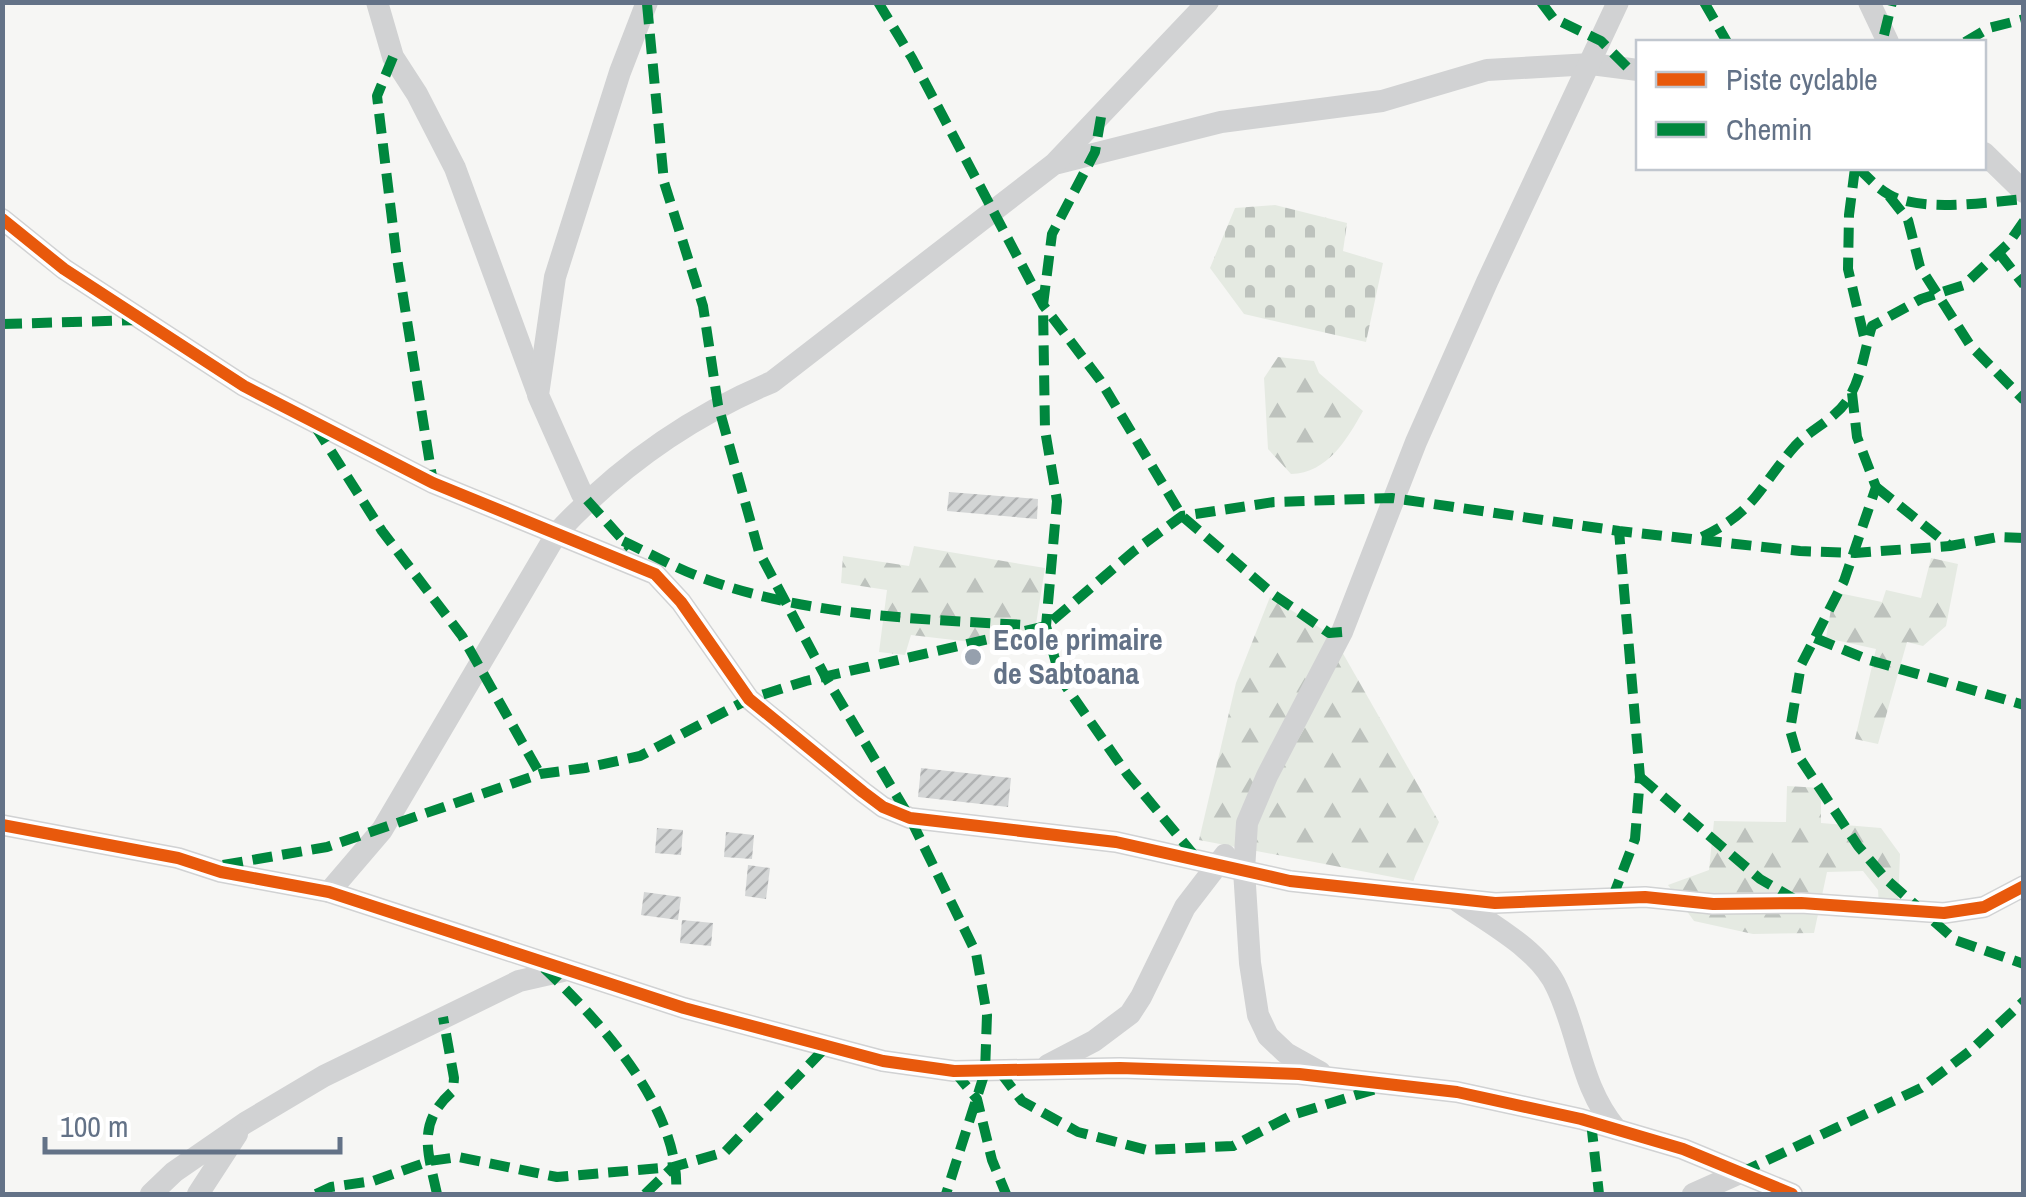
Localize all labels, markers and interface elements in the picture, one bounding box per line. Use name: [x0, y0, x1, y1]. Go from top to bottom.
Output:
legend: [1636, 40, 1986, 170]
text: Piste cyclable: [1726, 59, 1878, 99]
text: Chemin: [1726, 109, 1812, 149]
place label: Ecole primaire de Sabtoana: [993, 619, 1163, 693]
marker: Ecole primaire de Sabtoana: [962, 646, 984, 668]
scale bar: [45, 1092, 340, 1154]
text: 100 m: [60, 1106, 128, 1146]

